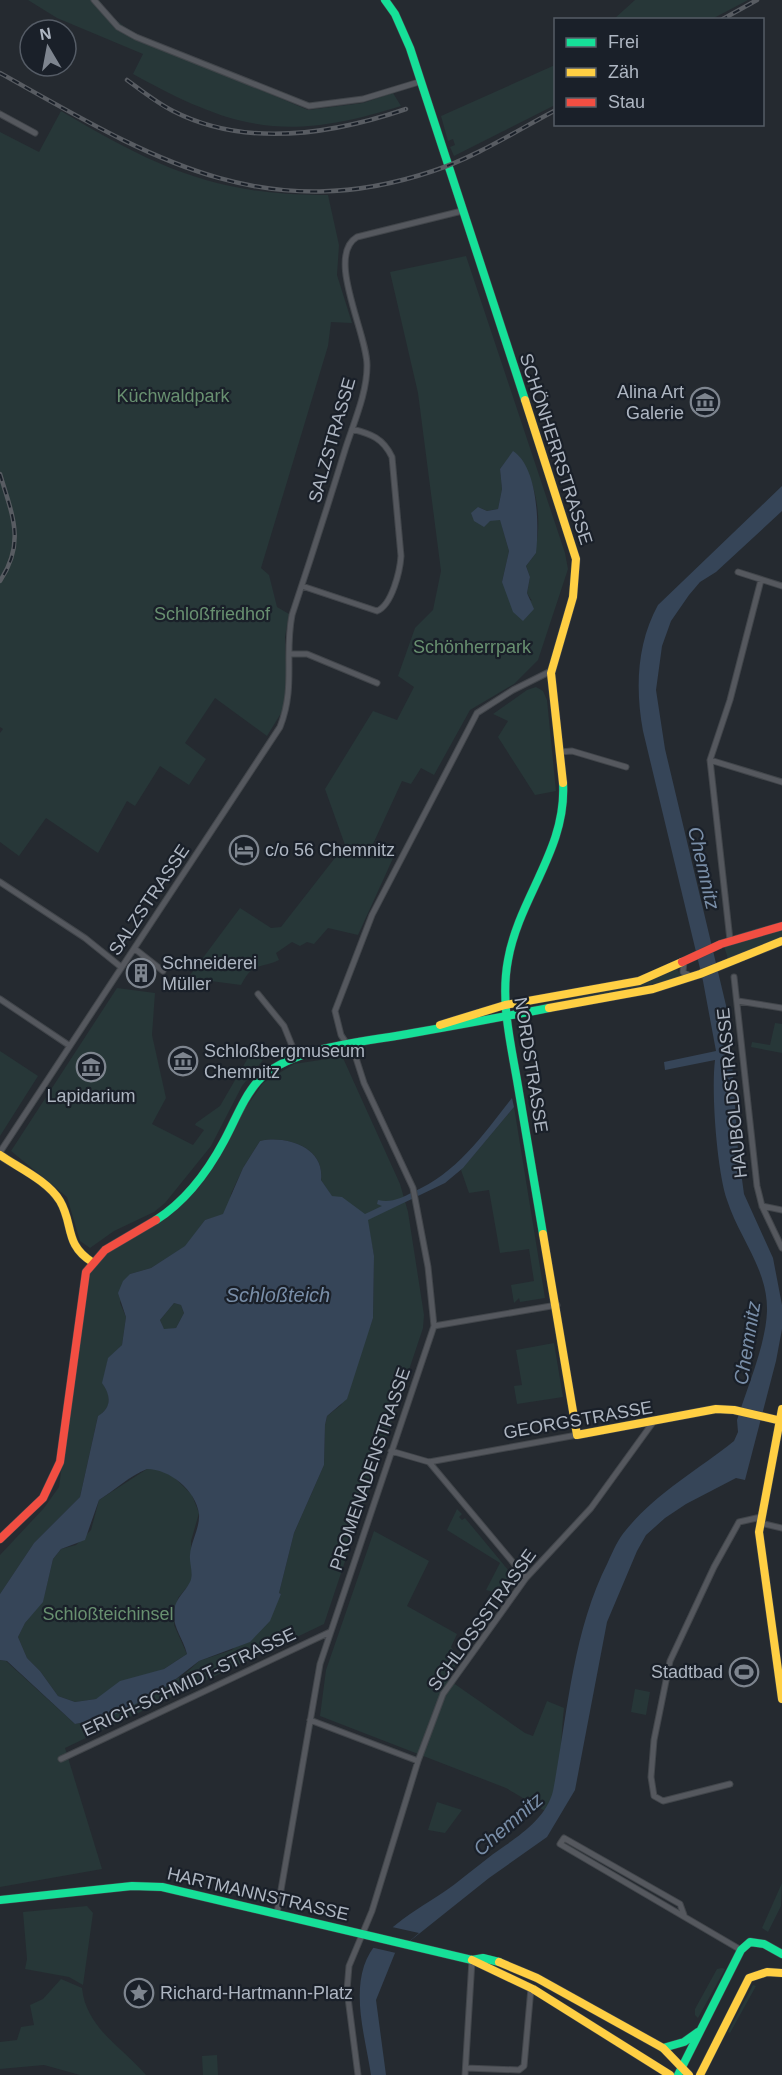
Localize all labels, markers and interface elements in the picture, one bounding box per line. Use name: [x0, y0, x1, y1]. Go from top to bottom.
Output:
north arrow: [18, 18, 78, 78]
legend: [554, 18, 764, 126]
text: N: [38, 24, 53, 43]
text: Frei: [608, 32, 639, 52]
text: Zäh: [608, 62, 639, 82]
text: Stau: [608, 92, 645, 112]
street label: SCHÖNHERRSTRASSE: [516, 351, 596, 547]
street label: SALZSTRASSE: [305, 375, 359, 505]
place label: Alina Art Galerie: [617, 382, 684, 423]
park label: Küchwaldpark: [116, 386, 231, 406]
museum icon: Alina Art Galerie: [689, 386, 721, 418]
park label: Schloßfriedhof: [154, 604, 271, 624]
park label: Schönherrpark: [413, 637, 532, 657]
water label: Chemnitz: [684, 824, 724, 912]
hotel icon: c/o 56 Chemnitz: [228, 834, 260, 866]
place label: c/o 56 Chemnitz: [265, 840, 395, 860]
street label: SALZSTRASSE: [105, 841, 193, 959]
place label: Schneiderei Müller: [162, 953, 257, 994]
building icon: Schneiderei Müller: [125, 957, 157, 989]
street label: NORDSTRASSE: [510, 996, 552, 1134]
street label: HAUBOLDSTRASSE: [713, 1007, 751, 1179]
place label: Schloßbergmuseum Chemnitz: [204, 1041, 365, 1082]
museum icon: Schloßbergmuseum Chemnitz: [167, 1045, 199, 1077]
museum icon: Lapidarium: [75, 1051, 107, 1083]
place label: Lapidarium: [46, 1086, 136, 1106]
water label: Schloßteich: [226, 1284, 330, 1306]
water label: Chemnitz: [730, 1300, 764, 1386]
street label: PROMENADENSTRASSE: [326, 1365, 414, 1573]
street label: GEORGSTRASSE: [502, 1397, 654, 1443]
street label: SCHLOSSSTRASSE: [424, 1545, 540, 1695]
park label: Schloßteichinsel: [42, 1604, 174, 1624]
street label: ERICH-SCHMIDT-STRASSE: [79, 1624, 299, 1740]
sports icon: Stadtbad: [728, 1656, 760, 1688]
place label: Stadtbad: [651, 1662, 723, 1682]
water label: Chemnitz: [469, 1788, 547, 1860]
street label: HARTMANNSTRASSE: [165, 1863, 351, 1925]
place icon: Richard-Hartmann-Platz: [123, 1977, 155, 2009]
place label: Richard-Hartmann-Platz: [160, 1983, 353, 2003]

